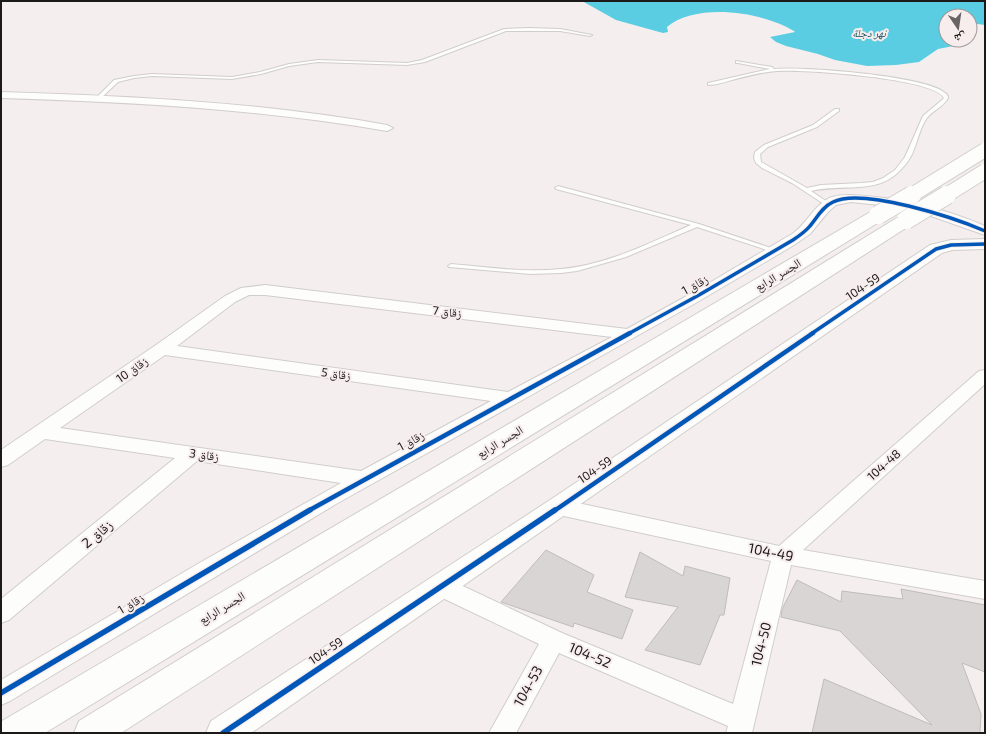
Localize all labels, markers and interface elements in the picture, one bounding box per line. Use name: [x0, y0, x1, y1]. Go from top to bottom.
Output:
north arrow: [938, 8, 978, 48]
water label: نهر دجلة: [852, 26, 887, 40]
text: ش: [952, 29, 968, 46]
street label: الجسر الرابع: [752, 255, 804, 294]
street label: 104-59: [843, 270, 882, 303]
street label: زقاق 1: [679, 271, 711, 298]
street label: زقاق 7: [432, 302, 463, 321]
street label: زقاق 10: [113, 353, 151, 386]
street label: زقاق 5: [320, 364, 352, 383]
street label: الجسر الرابع: [474, 422, 526, 461]
street label: زقاق 1: [395, 427, 427, 454]
street label: زقاق 3: [188, 445, 220, 464]
street label: 104-48: [864, 446, 903, 483]
street label: 104-59: [575, 453, 614, 486]
street label: زقاق 2: [78, 516, 116, 552]
street label: 104-49: [747, 539, 795, 564]
street label: الجسر الرابع: [196, 588, 248, 627]
street label: زقاق 1: [115, 590, 147, 617]
street label: 104-50: [747, 620, 774, 668]
street label: 104-59: [306, 634, 345, 667]
street label: 104-52: [566, 638, 614, 671]
street label: 104-53: [509, 662, 546, 709]

